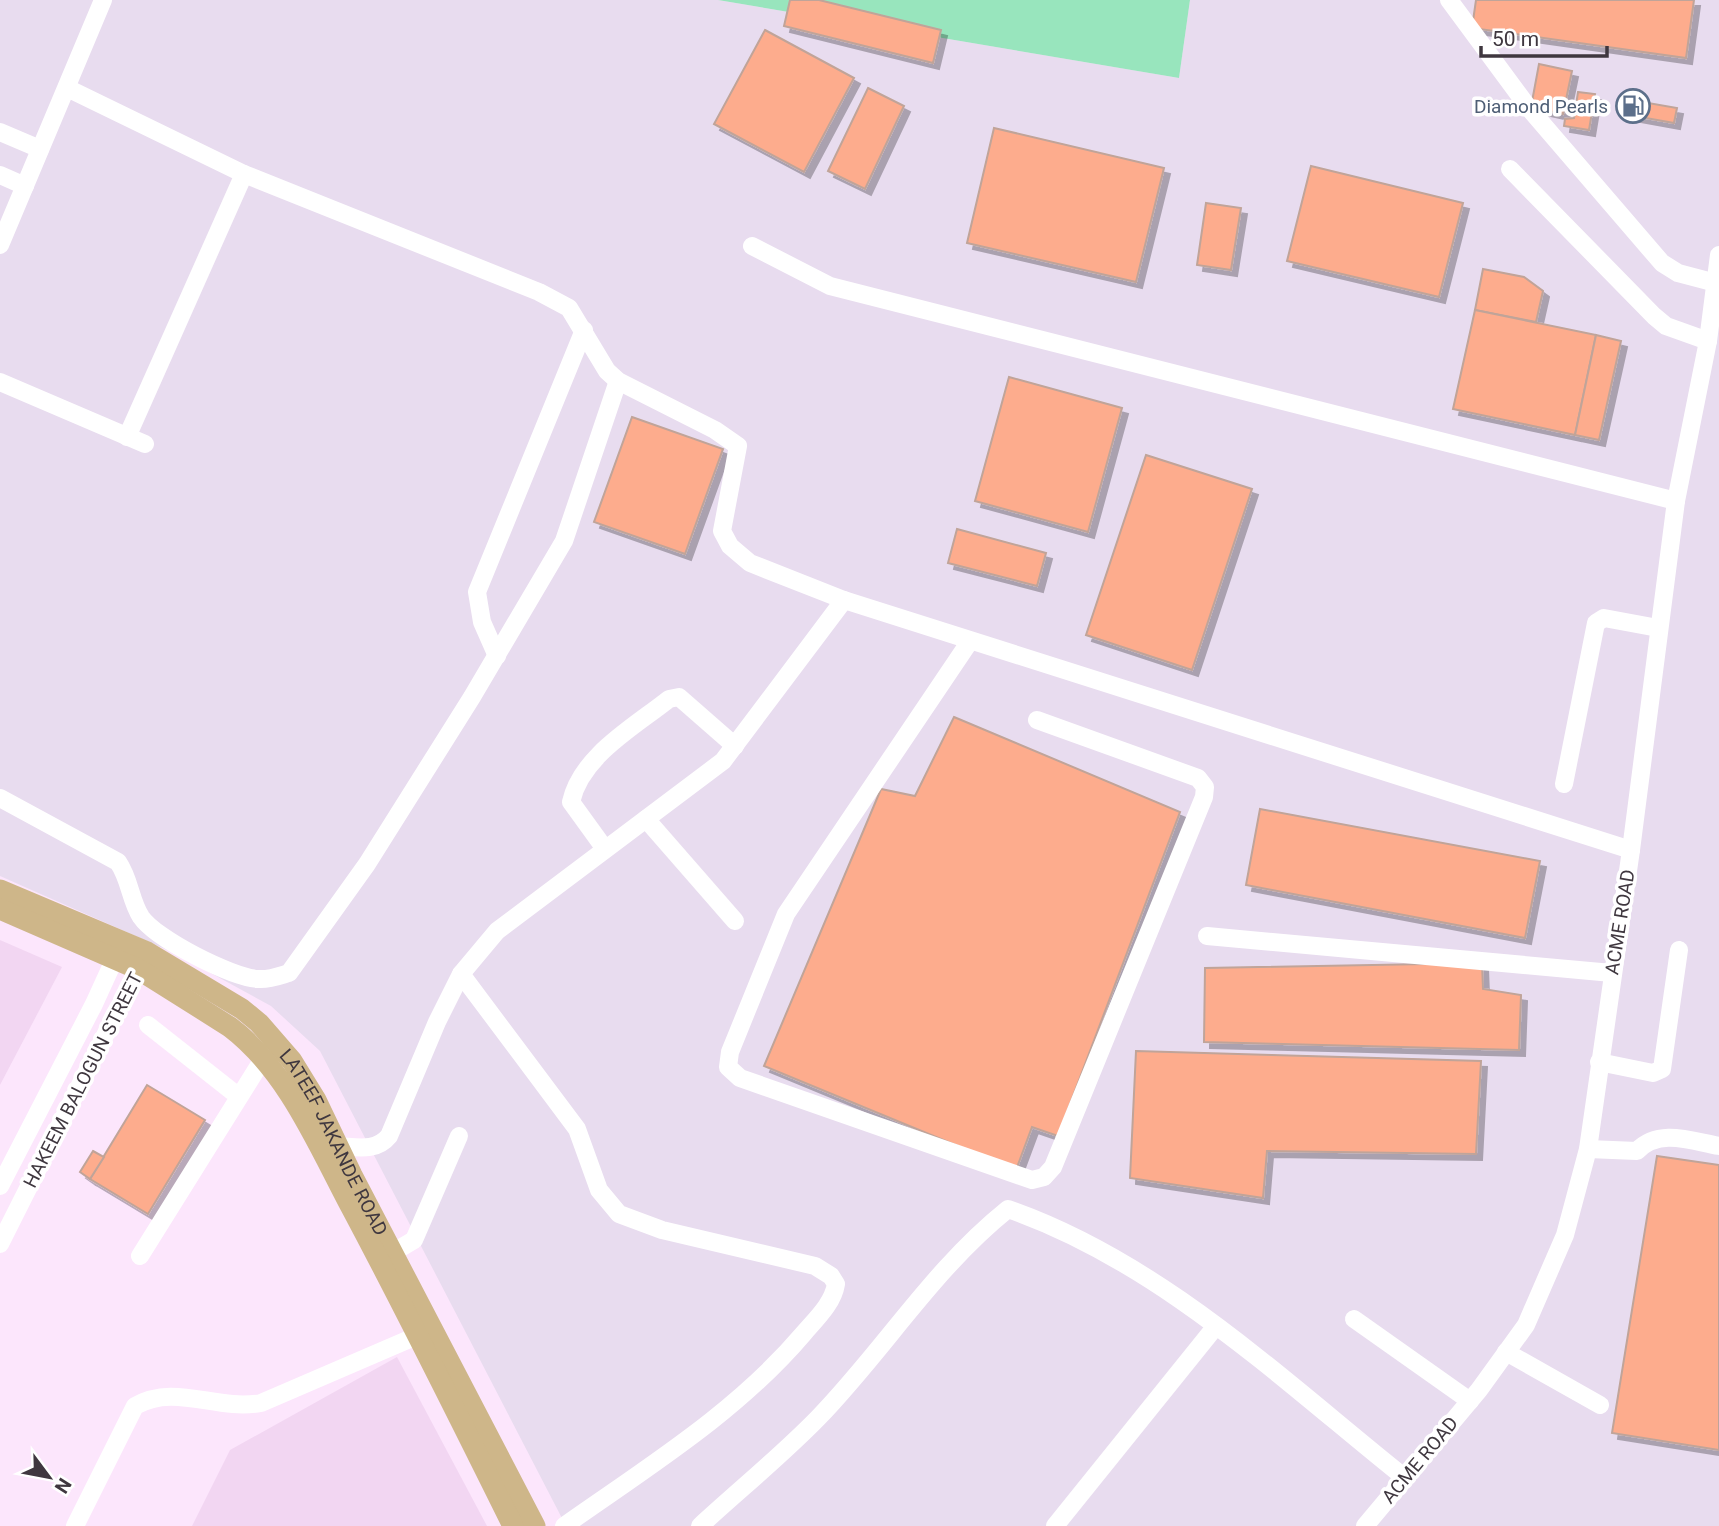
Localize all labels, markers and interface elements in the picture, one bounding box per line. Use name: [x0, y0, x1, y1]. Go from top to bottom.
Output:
scale bar: [1481, 14, 1607, 58]
text: 50 m: [1492, 27, 1539, 51]
fuel station icon: Diamond Pearls: [1614, 87, 1652, 125]
place label: Diamond Pearls: [1474, 95, 1608, 118]
street label: ACME ROAD: [1600, 868, 1640, 976]
street label: HAKEEM BALOGUN STREET: [19, 968, 147, 1192]
street label: LATEEF JAKANDE ROAD: [275, 1044, 393, 1239]
street label: ACME ROAD: [1377, 1412, 1463, 1508]
north arrow: [14, 1442, 84, 1512]
text: N: [50, 1474, 76, 1498]

